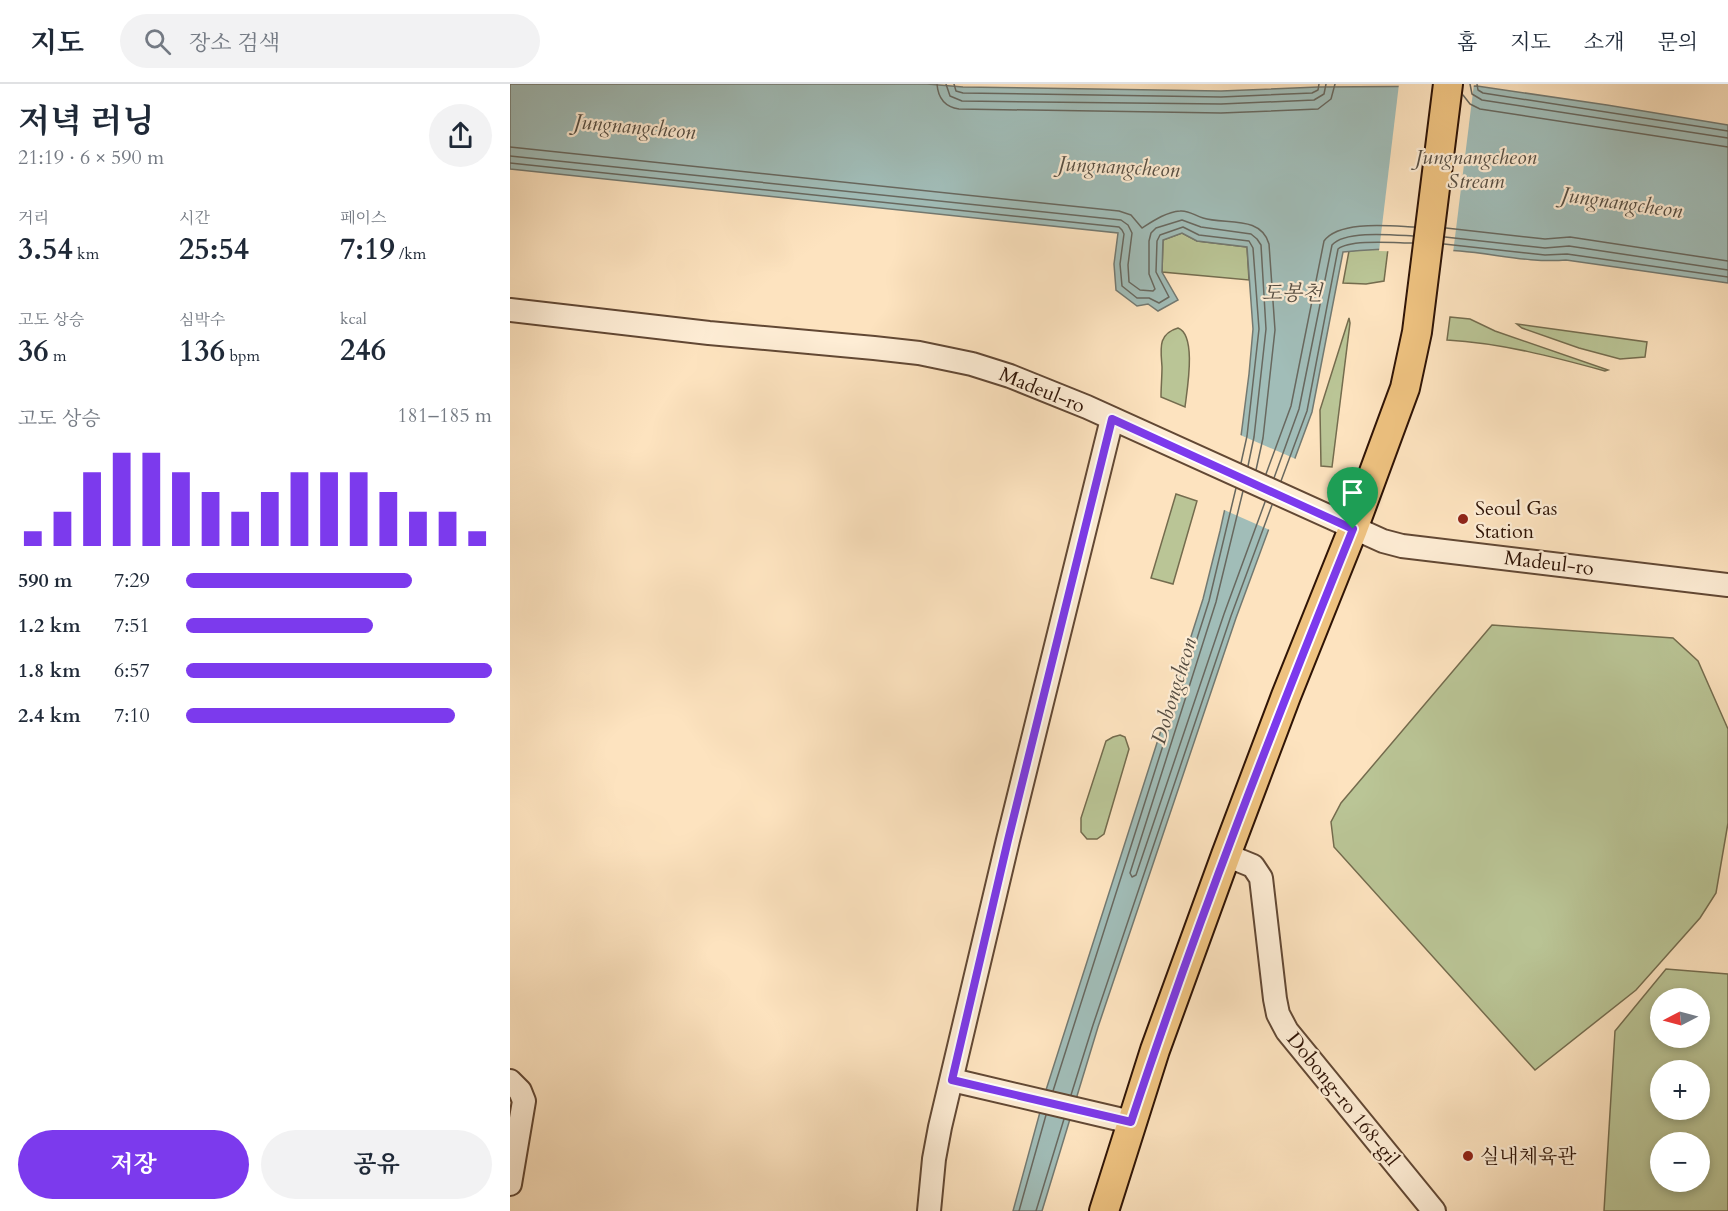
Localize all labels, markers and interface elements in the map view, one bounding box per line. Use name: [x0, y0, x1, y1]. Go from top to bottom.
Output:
search box: [120, 14, 540, 68]
text: 지도: [30, 24, 84, 62]
icon: search: [141, 25, 174, 58]
text: 장소 검색: [189, 28, 280, 58]
text: 홈: [1457, 28, 1477, 57]
text: 지도: [1510, 28, 1551, 57]
text: 소개: [1584, 28, 1624, 57]
text: 문의: [1657, 28, 1698, 57]
text: 저녁 러닝: [18, 99, 154, 144]
button: share: [429, 104, 492, 167]
water label: Jungnangcheon: [568, 107, 698, 147]
water label: Jungnangcheon Stream: [1410, 143, 1538, 196]
text: 21:19 · 6 × 590 m: [18, 144, 164, 171]
water label: Jungnangcheon: [1053, 149, 1181, 185]
water label: Jungnangcheon: [1555, 179, 1685, 226]
text: 거리: [18, 207, 49, 229]
text: 시간: [179, 207, 210, 229]
text: 페이스: [340, 207, 386, 229]
text: 3.54: [18, 229, 73, 270]
text: 25:54: [179, 229, 249, 270]
text: 7:19: [340, 229, 395, 270]
text: km: [73, 243, 99, 265]
text: /km: [395, 243, 426, 265]
water label: 도봉천: [1262, 279, 1324, 308]
text: kcal: [340, 308, 367, 330]
text: 고도 상승: [18, 309, 84, 331]
text: 심박수: [179, 309, 225, 331]
text: 246: [340, 330, 386, 371]
text: 36: [18, 331, 49, 372]
text: 136: [179, 331, 225, 372]
text: m: [49, 345, 67, 367]
text: bpm: [225, 345, 260, 367]
street label: Madeul-ro: [995, 361, 1089, 419]
text: 181–185 m: [397, 402, 492, 429]
text: 고도 상승: [18, 405, 101, 432]
pin: [1327, 467, 1378, 529]
icon: arrive: [1336, 476, 1369, 509]
place label: Seoul Gas Station: [1475, 495, 1558, 545]
marker: Seoul Gas Station: [1456, 512, 1470, 526]
street label: Madeul-ro: [1503, 544, 1596, 582]
text: 590 m: [18, 567, 73, 594]
text: 7:29: [114, 567, 150, 594]
text: 1.2 km: [18, 612, 81, 639]
text: 7:51: [114, 612, 150, 639]
water label: Dobongcheon: [1144, 633, 1204, 748]
text: 1.8 km: [18, 657, 81, 684]
text: 6:57: [114, 657, 150, 684]
text: 2.4 km: [18, 702, 81, 729]
text: 7:10: [114, 702, 150, 729]
north arrow: [1650, 988, 1710, 1048]
map controls: [1650, 988, 1710, 1192]
street label: Dobong-ro 168-gil: [1281, 1026, 1405, 1172]
button: +: [1650, 1060, 1710, 1120]
button: 저장: [18, 1130, 249, 1199]
button: 공유: [261, 1130, 492, 1199]
button: −: [1650, 1132, 1710, 1192]
place label: 실내체육관: [1480, 1143, 1577, 1170]
marker: 실내체육관: [1461, 1149, 1475, 1163]

